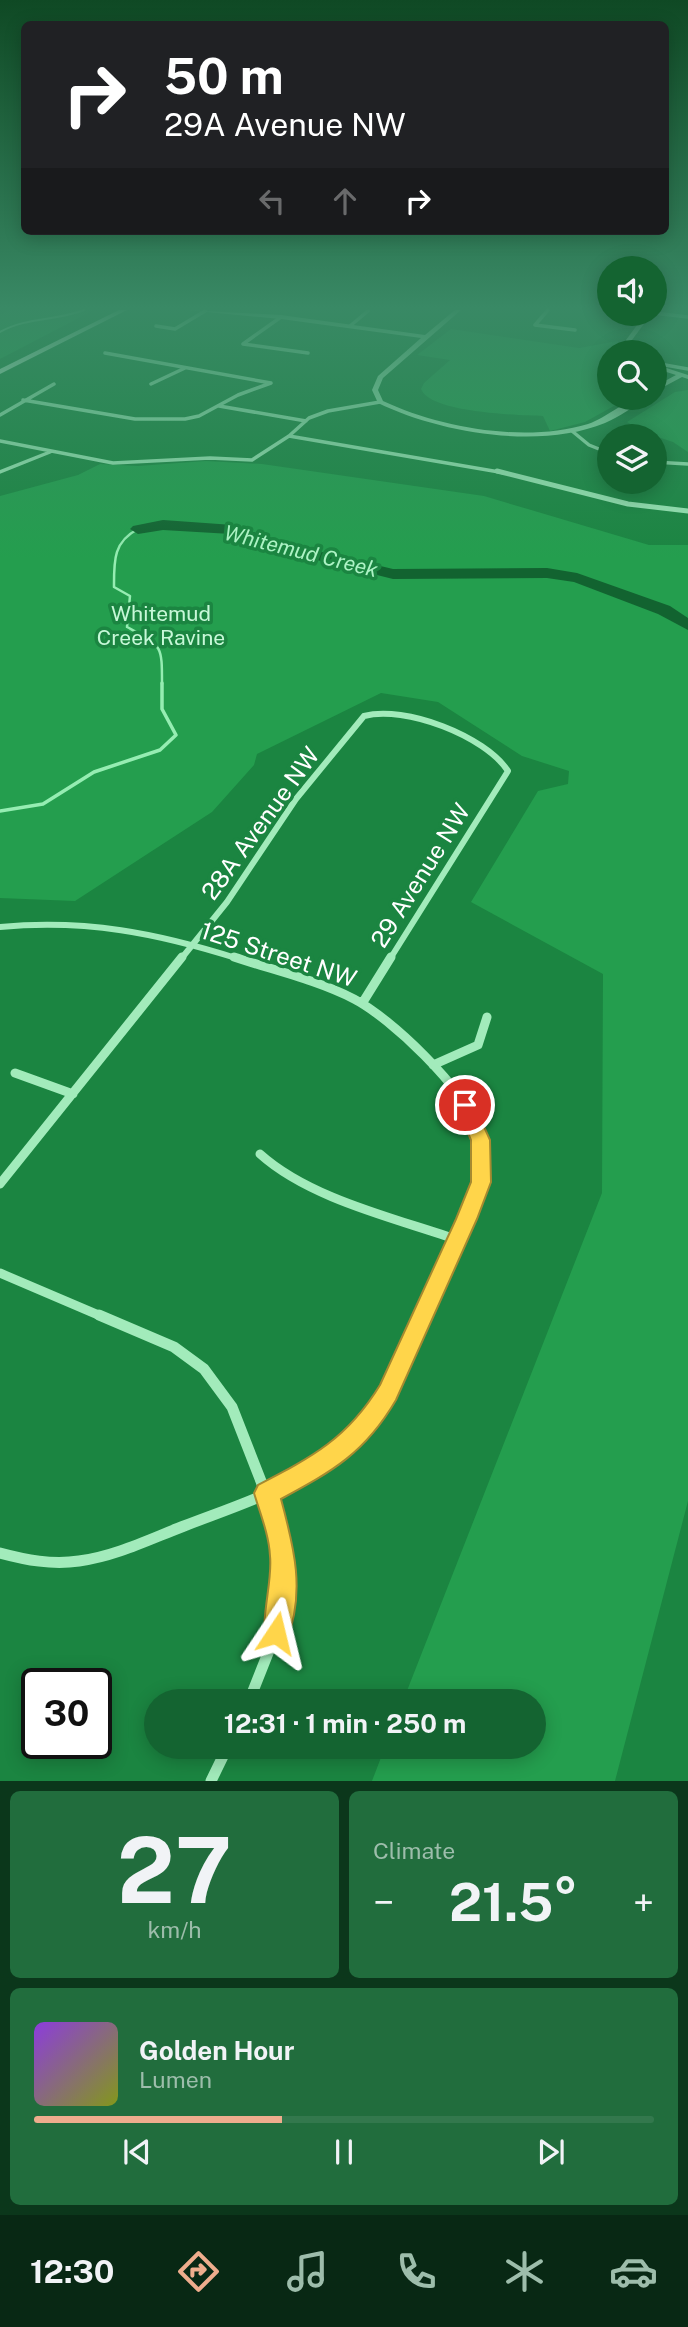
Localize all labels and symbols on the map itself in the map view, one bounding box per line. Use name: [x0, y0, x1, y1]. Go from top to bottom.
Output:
water label: Whitemud Creek: [222, 520, 381, 582]
park label: Whitemud Creek Ravine: [97, 601, 225, 650]
street label: 28A Avenue NW: [195, 741, 325, 905]
street label: 29 Avenue NW: [365, 798, 475, 952]
street label: 125 Street NW: [198, 916, 361, 992]
pin: [435, 1075, 495, 1135]
position arrow: [239, 1596, 313, 1670]
speed limit sign: 30: [21, 1668, 112, 1759]

